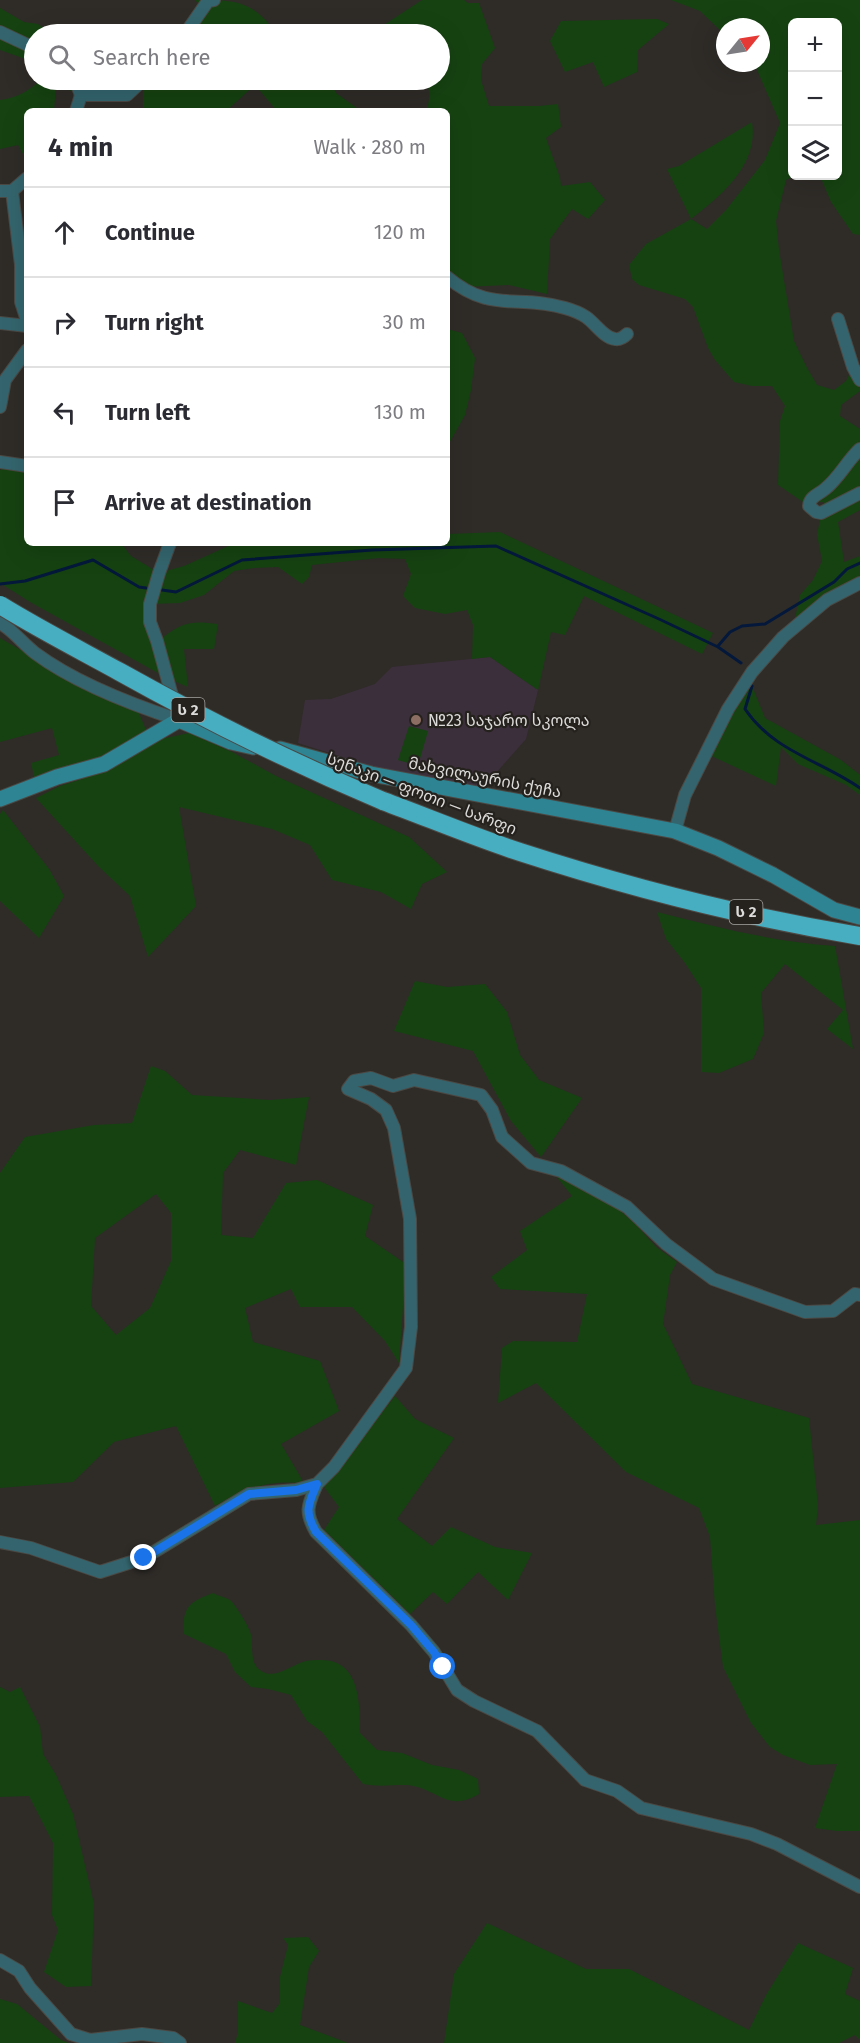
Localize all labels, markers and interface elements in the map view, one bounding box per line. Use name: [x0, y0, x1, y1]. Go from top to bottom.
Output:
north arrow: [716, 18, 770, 72]
map controls: [788, 18, 842, 180]
button: +: [788, 18, 842, 72]
search box: [24, 24, 450, 90]
icon: search: [45, 41, 78, 74]
text: Search here: [93, 44, 211, 71]
button: −: [788, 72, 842, 126]
button: layers: [788, 126, 842, 180]
text: 4 min: [48, 132, 113, 163]
text: Walk · 280 m: [313, 135, 426, 159]
icon: ahead: [48, 216, 81, 249]
text: Continue: [105, 219, 195, 246]
text: 120 m: [374, 220, 426, 244]
icon: right: [48, 306, 81, 339]
text: Turn right: [105, 309, 204, 336]
text: 30 m: [382, 310, 426, 334]
icon: left: [48, 396, 81, 429]
text: Turn left: [105, 399, 190, 426]
text: 130 m: [374, 400, 426, 424]
icon: arrive: [48, 486, 81, 519]
text: Arrive at destination: [105, 489, 312, 516]
road number: ს 2: [172, 698, 204, 722]
place label: №23 საჯარო სკოლა: [428, 711, 590, 731]
marker: №23 საჯარო სკოლა: [409, 713, 423, 727]
street label: სენაკი — ფოთი — სარფი: [324, 748, 519, 838]
street label: მახვილაურის ქუჩა: [407, 753, 563, 803]
road number: ს 2: [730, 900, 762, 924]
route end: [130, 1544, 156, 1570]
route start: [429, 1653, 455, 1679]

